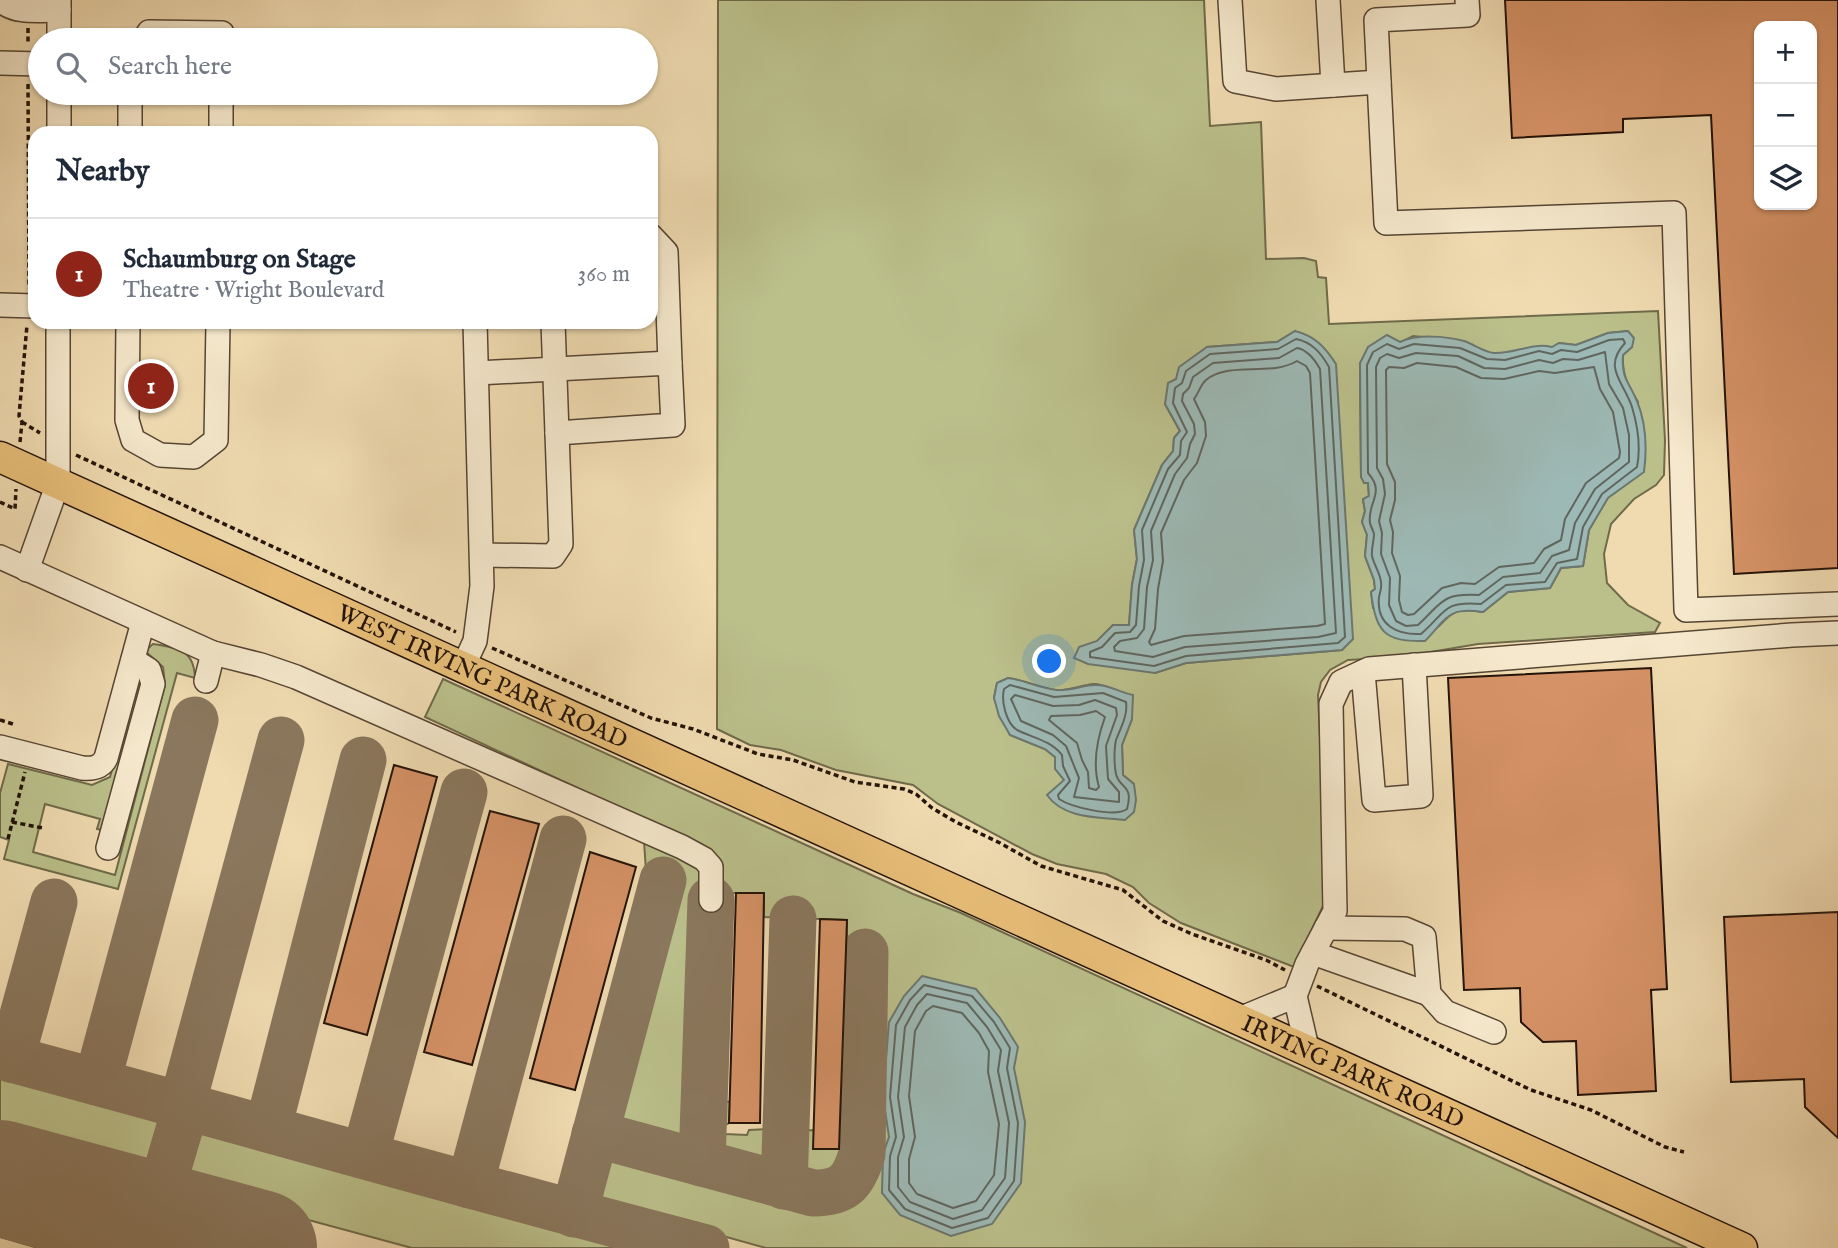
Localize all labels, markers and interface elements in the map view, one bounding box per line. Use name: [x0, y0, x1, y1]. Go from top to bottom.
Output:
map controls: [1754, 21, 1817, 210]
button: +: [1754, 21, 1817, 84]
search box: [28, 28, 658, 105]
icon: search: [52, 48, 90, 86]
text: Search here: [108, 50, 232, 83]
button: −: [1754, 84, 1817, 147]
button: layers: [1754, 147, 1817, 210]
text: Nearby: [56, 153, 149, 191]
text: Schaumburg on Stage: [123, 243, 356, 276]
text: 1: [75, 260, 83, 289]
text: 360 m: [578, 260, 630, 289]
text: Theatre · Wright Boulevard: [123, 276, 384, 305]
pin: 1: [128, 360, 174, 412]
street label: WEST IRVING PARK ROAD: [332, 598, 632, 757]
your location: [1032, 644, 1066, 678]
street label: IRVING PARK ROAD: [1236, 1009, 1469, 1137]

